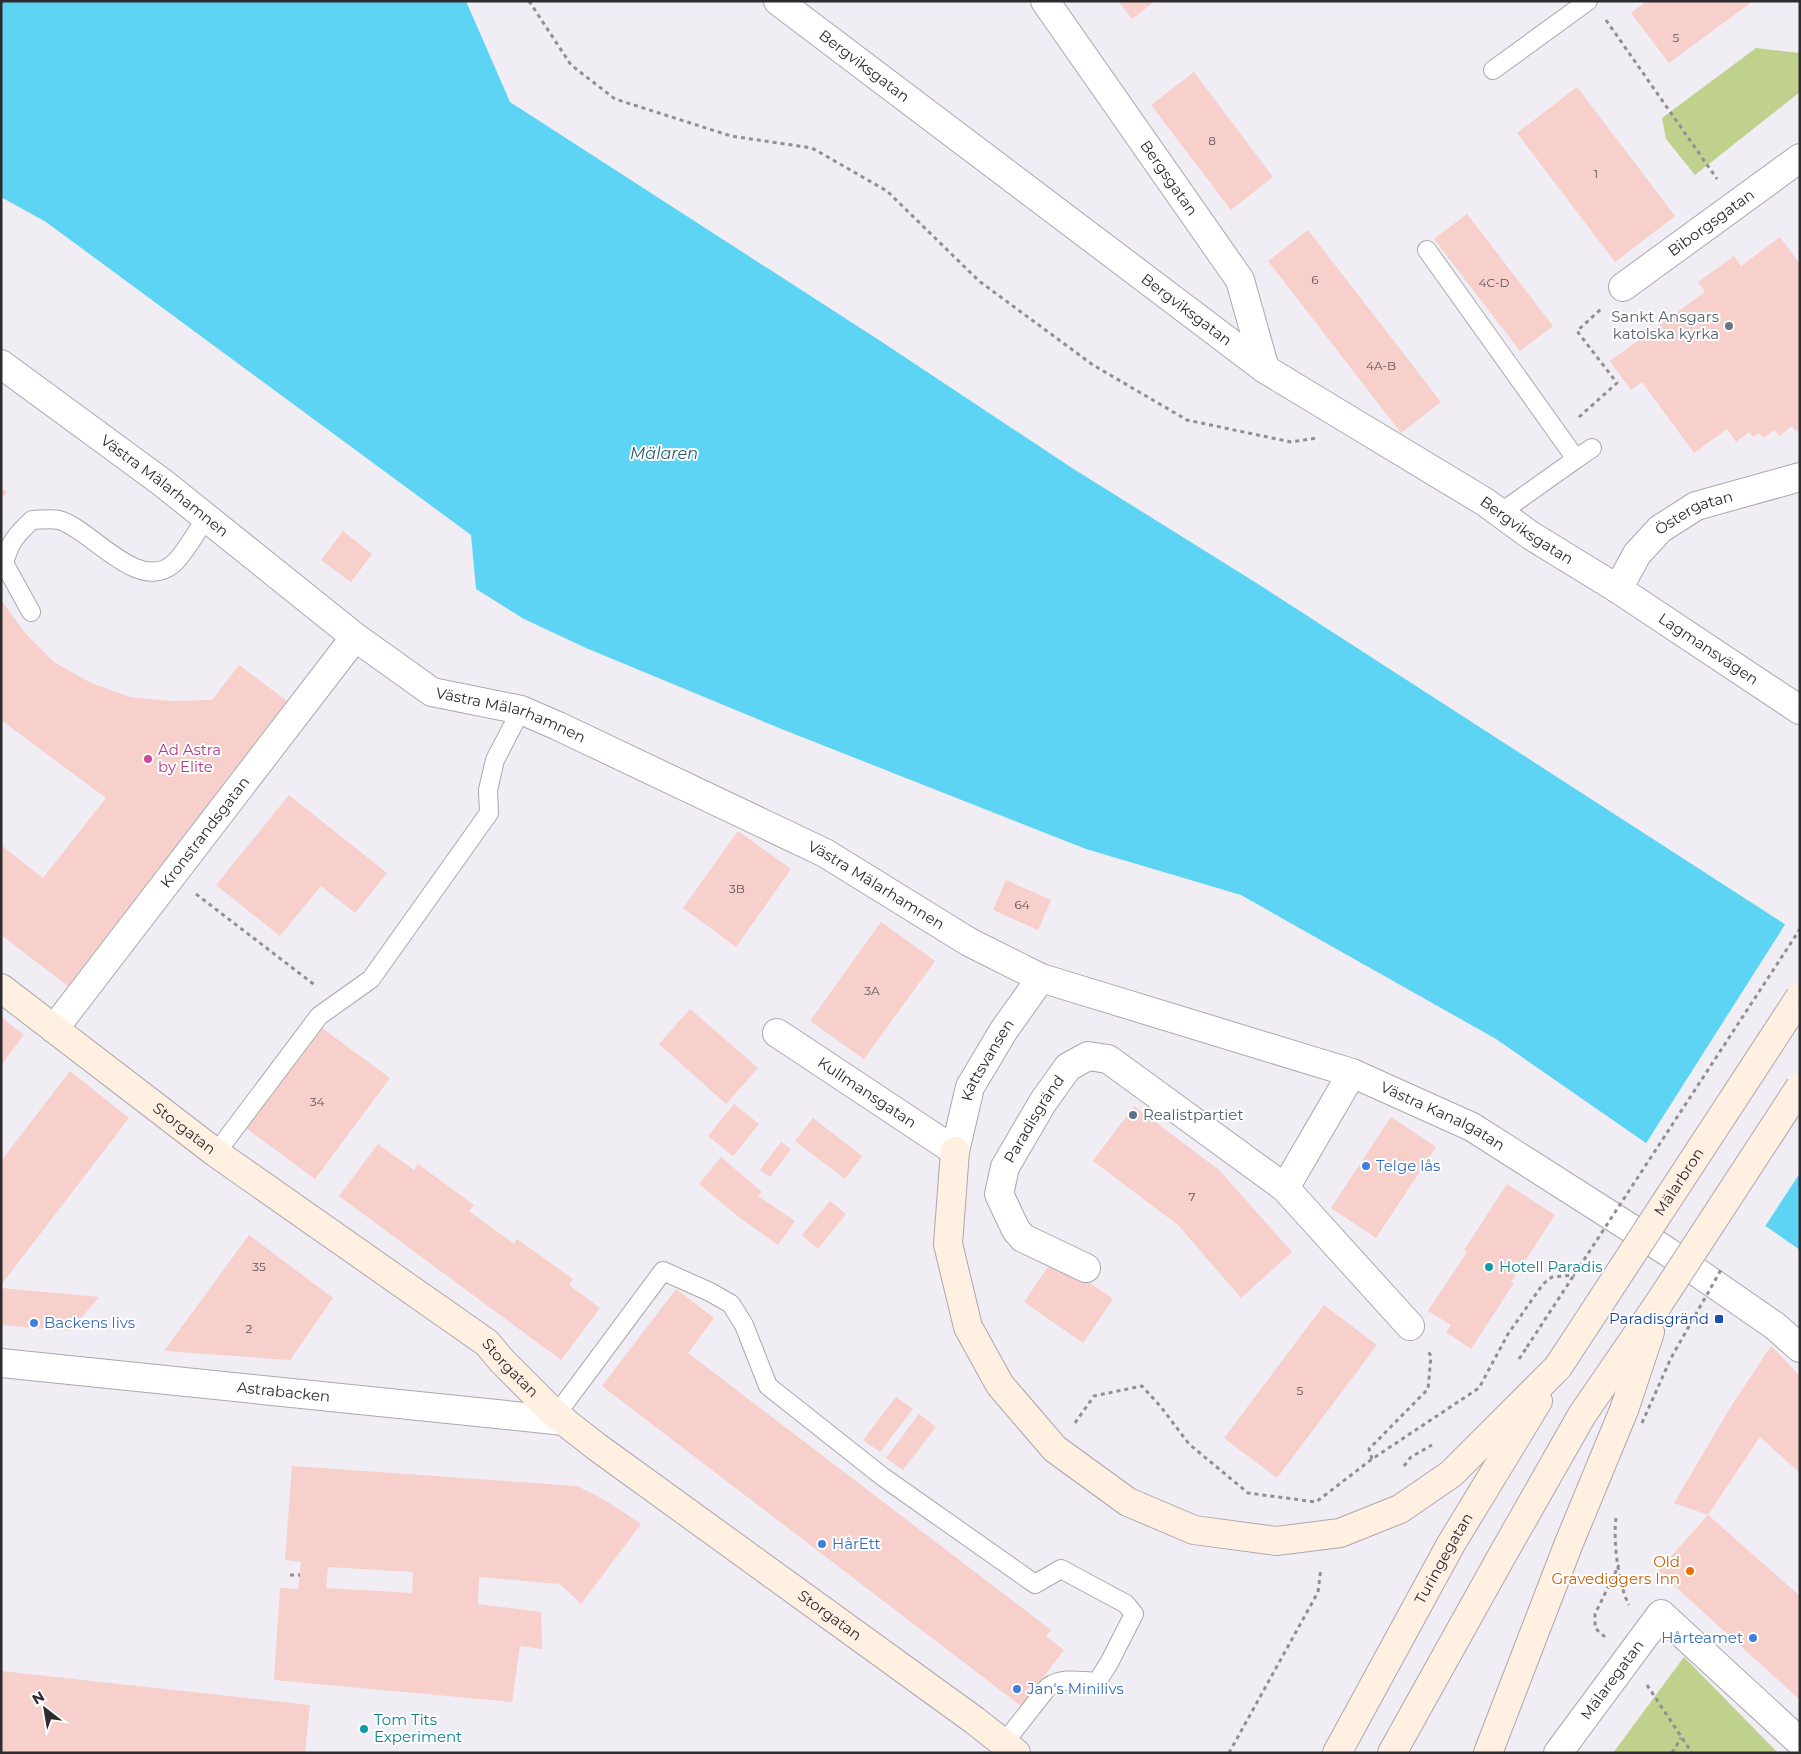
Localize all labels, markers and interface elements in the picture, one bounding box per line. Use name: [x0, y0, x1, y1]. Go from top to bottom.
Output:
street label: Bergviksgatan: [815, 25, 914, 106]
house number: 5: [1673, 30, 1680, 45]
house number: 8: [1208, 133, 1216, 148]
street label: Bergsgatan: [1136, 136, 1202, 219]
house number: 1: [1594, 166, 1598, 181]
street label: Biborgsgatan: [1664, 185, 1758, 260]
street label: Bergviksgatan: [1138, 269, 1236, 350]
house number: 6: [1311, 272, 1319, 287]
house number: 4C-D: [1478, 275, 1510, 290]
place label: Sankt Ansgars katolska kyrka: [1611, 307, 1719, 343]
marker: Sankt Ansgars katolska kyrka: [1723, 320, 1735, 332]
house number: 4A-B: [1366, 358, 1396, 373]
street label: Västra Mälarhamnen: [97, 430, 233, 541]
water label: Mälaren: [630, 444, 698, 463]
street label: Östergatan: [1651, 486, 1735, 539]
street label: Bergviksgatan: [1477, 492, 1577, 568]
street label: Lagmansvägen: [1655, 609, 1762, 689]
street label: Västra Mälarhamnen: [434, 683, 589, 747]
place label: Ad Astra by Elite: [158, 740, 221, 776]
marker: Ad Astra by Elite: [142, 753, 154, 765]
street label: Kronstrandsgatan: [156, 773, 253, 891]
street label: Västra Mälarhamnen: [805, 836, 948, 934]
house number: 3B: [729, 881, 745, 896]
house number: 64: [1014, 897, 1030, 912]
house number: 3A: [864, 983, 880, 998]
street label: Kattsvansen: [957, 1015, 1018, 1103]
street label: Kullmansgatan: [814, 1053, 920, 1132]
street label: Paradisgränd: [999, 1071, 1068, 1166]
street label: Västra Kanalgatan: [1378, 1077, 1509, 1155]
house number: 34: [310, 1094, 324, 1109]
street label: Storgatan: [149, 1098, 220, 1158]
place label: Realistpartiet: [1143, 1105, 1244, 1124]
marker: Realistpartiet: [1127, 1109, 1139, 1121]
street label: Mälarbron: [1649, 1144, 1708, 1219]
place label: Telge lås: [1376, 1156, 1440, 1175]
marker: Telge lås: [1360, 1160, 1372, 1172]
house number: 7: [1188, 1189, 1196, 1204]
place label: Hotell Paradis: [1499, 1257, 1603, 1276]
house number: 35: [252, 1259, 266, 1274]
marker: Hotell Paradis: [1483, 1261, 1495, 1273]
place label: Paradisgränd: [1609, 1309, 1709, 1328]
place label: Backens livs: [44, 1313, 135, 1332]
marker: Paradisgränd: [1713, 1313, 1725, 1325]
marker: Backens livs: [28, 1317, 40, 1329]
house number: 2: [246, 1321, 253, 1336]
street label: Storgatan: [478, 1334, 543, 1401]
street label: Astrabacken: [236, 1377, 331, 1406]
house number: 5: [1297, 1383, 1304, 1398]
street label: Turingegatan: [1410, 1509, 1477, 1607]
place label: HårEtt: [832, 1534, 881, 1553]
marker: HårEtt: [816, 1538, 828, 1550]
place label: Old Gravediggers Inn: [1551, 1552, 1680, 1588]
marker: Old Gravediggers Inn: [1684, 1565, 1696, 1577]
street label: Storgatan: [794, 1586, 866, 1645]
place label: Hårteamet: [1661, 1628, 1743, 1647]
marker: Hårteamet: [1747, 1632, 1759, 1644]
street label: Mälaregatan: [1576, 1636, 1648, 1723]
place label: Jan's Minilivs: [1026, 1679, 1124, 1698]
marker: Jan's Minilivs: [1011, 1683, 1023, 1695]
north arrow: [20, 1684, 70, 1734]
text: N: [29, 1687, 48, 1708]
place label: Tom Tits Experiment: [374, 1710, 462, 1746]
marker: Tom Tits Experiment: [358, 1723, 370, 1735]

